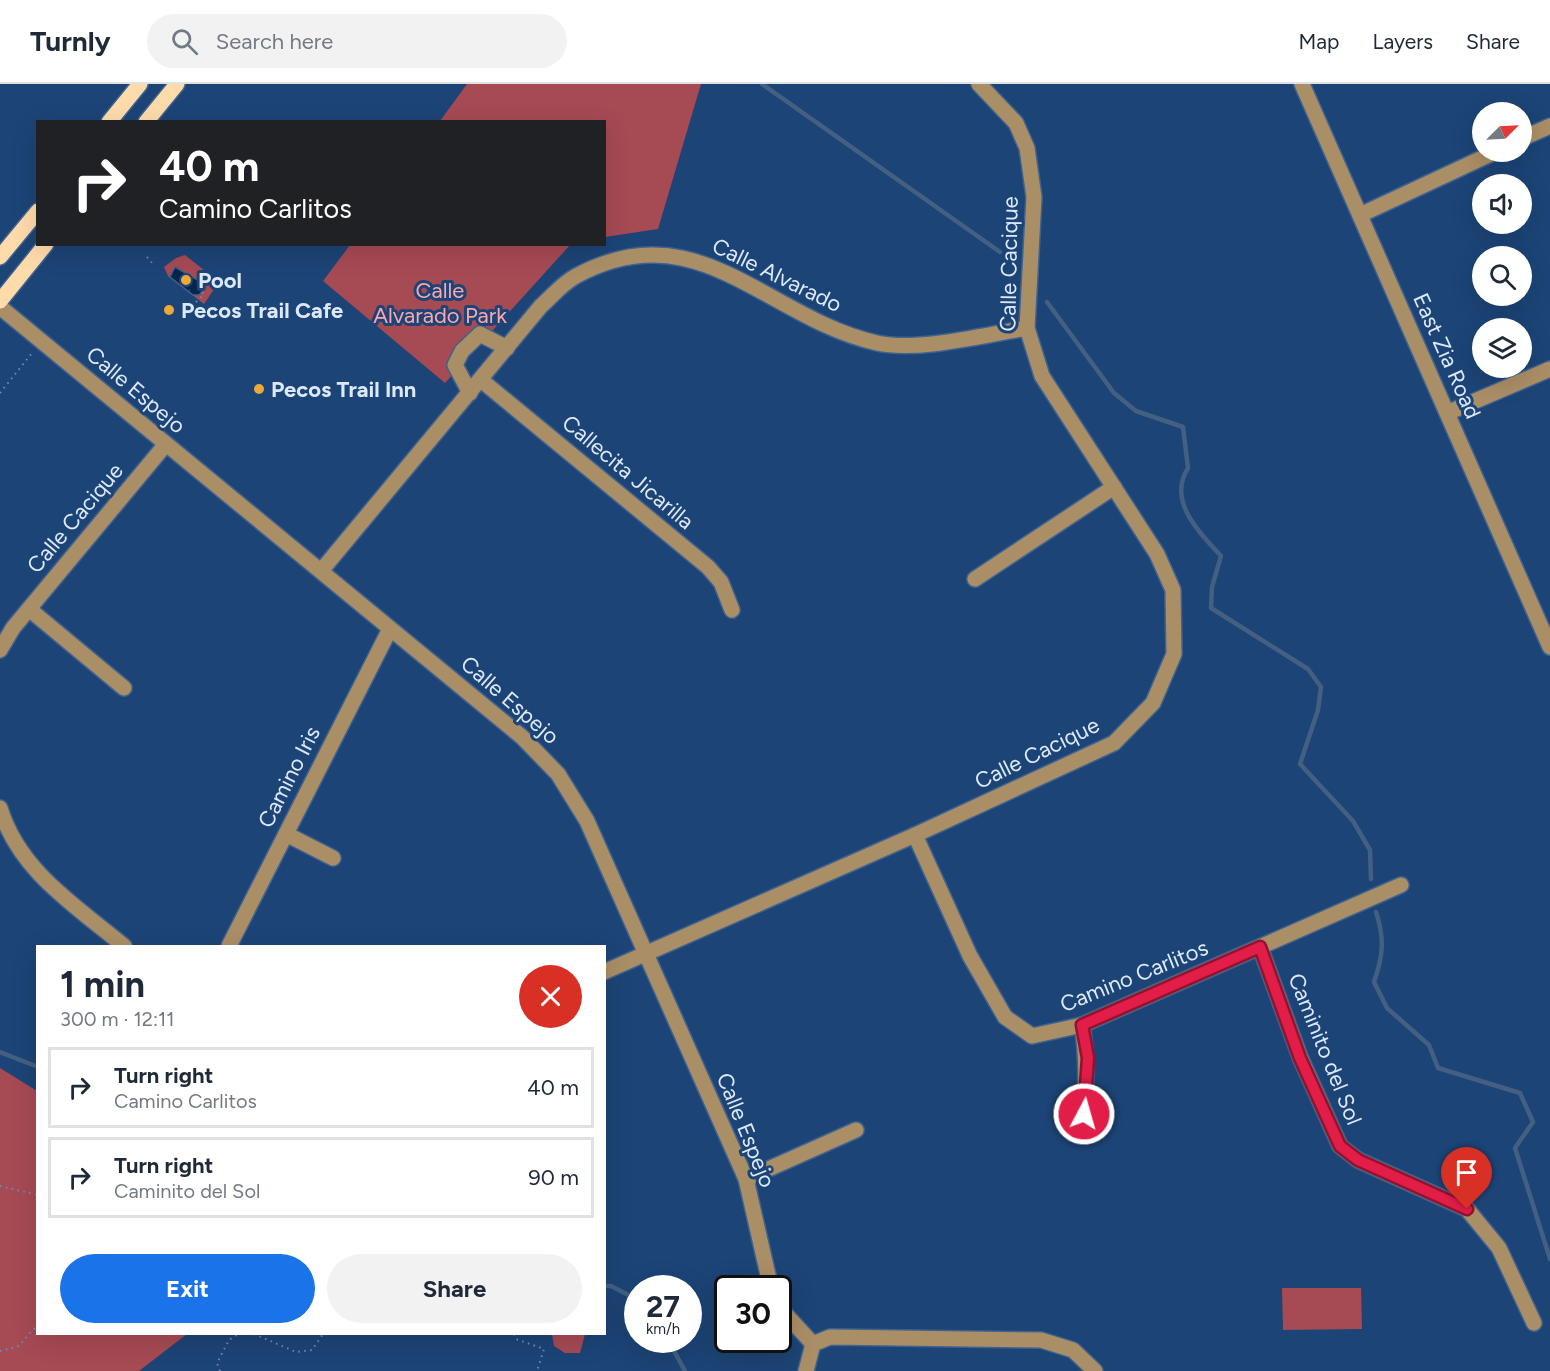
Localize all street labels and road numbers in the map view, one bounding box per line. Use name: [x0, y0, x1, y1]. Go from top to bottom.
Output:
street label: Calle Cacique: [994, 196, 1024, 332]
street label: Calle Alvarado: [708, 232, 846, 318]
street label: East Zia Road: [1407, 289, 1487, 423]
street label: Calle Espejo: [81, 341, 191, 439]
street label: Callecita Jicarilla: [557, 409, 699, 535]
street label: Calle Cacique: [21, 457, 129, 579]
street label: Calle Espejo: [455, 650, 565, 750]
street label: Calle Cacique: [970, 711, 1104, 795]
street label: Camino Iris: [252, 722, 326, 832]
street label: Camino Carlitos: [1056, 934, 1212, 1018]
street label: Caminito del Sol: [1282, 969, 1368, 1129]
street label: Calle Espejo: [711, 1069, 781, 1191]

